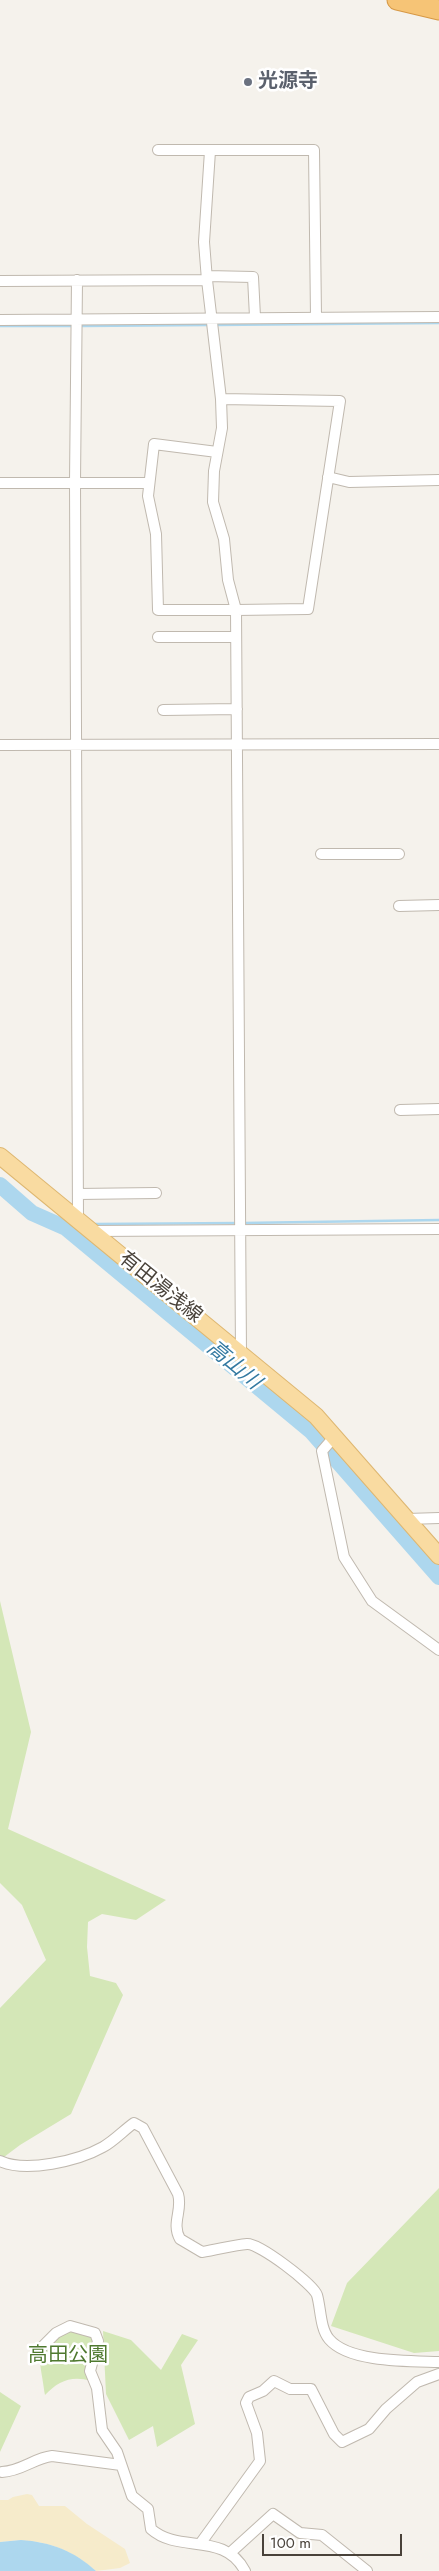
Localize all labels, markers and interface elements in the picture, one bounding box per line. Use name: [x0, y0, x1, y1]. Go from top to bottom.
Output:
place label: 光源寺: [258, 70, 318, 94]
marker: 光源寺: [242, 76, 254, 88]
street label: 有田湯浅線: [114, 1247, 206, 1329]
water label: 高山川: [201, 1336, 265, 1396]
park label: 高田公園: [28, 2344, 108, 2368]
scale bar: [264, 2524, 404, 2556]
text: 100 m: [270, 2532, 311, 2554]

